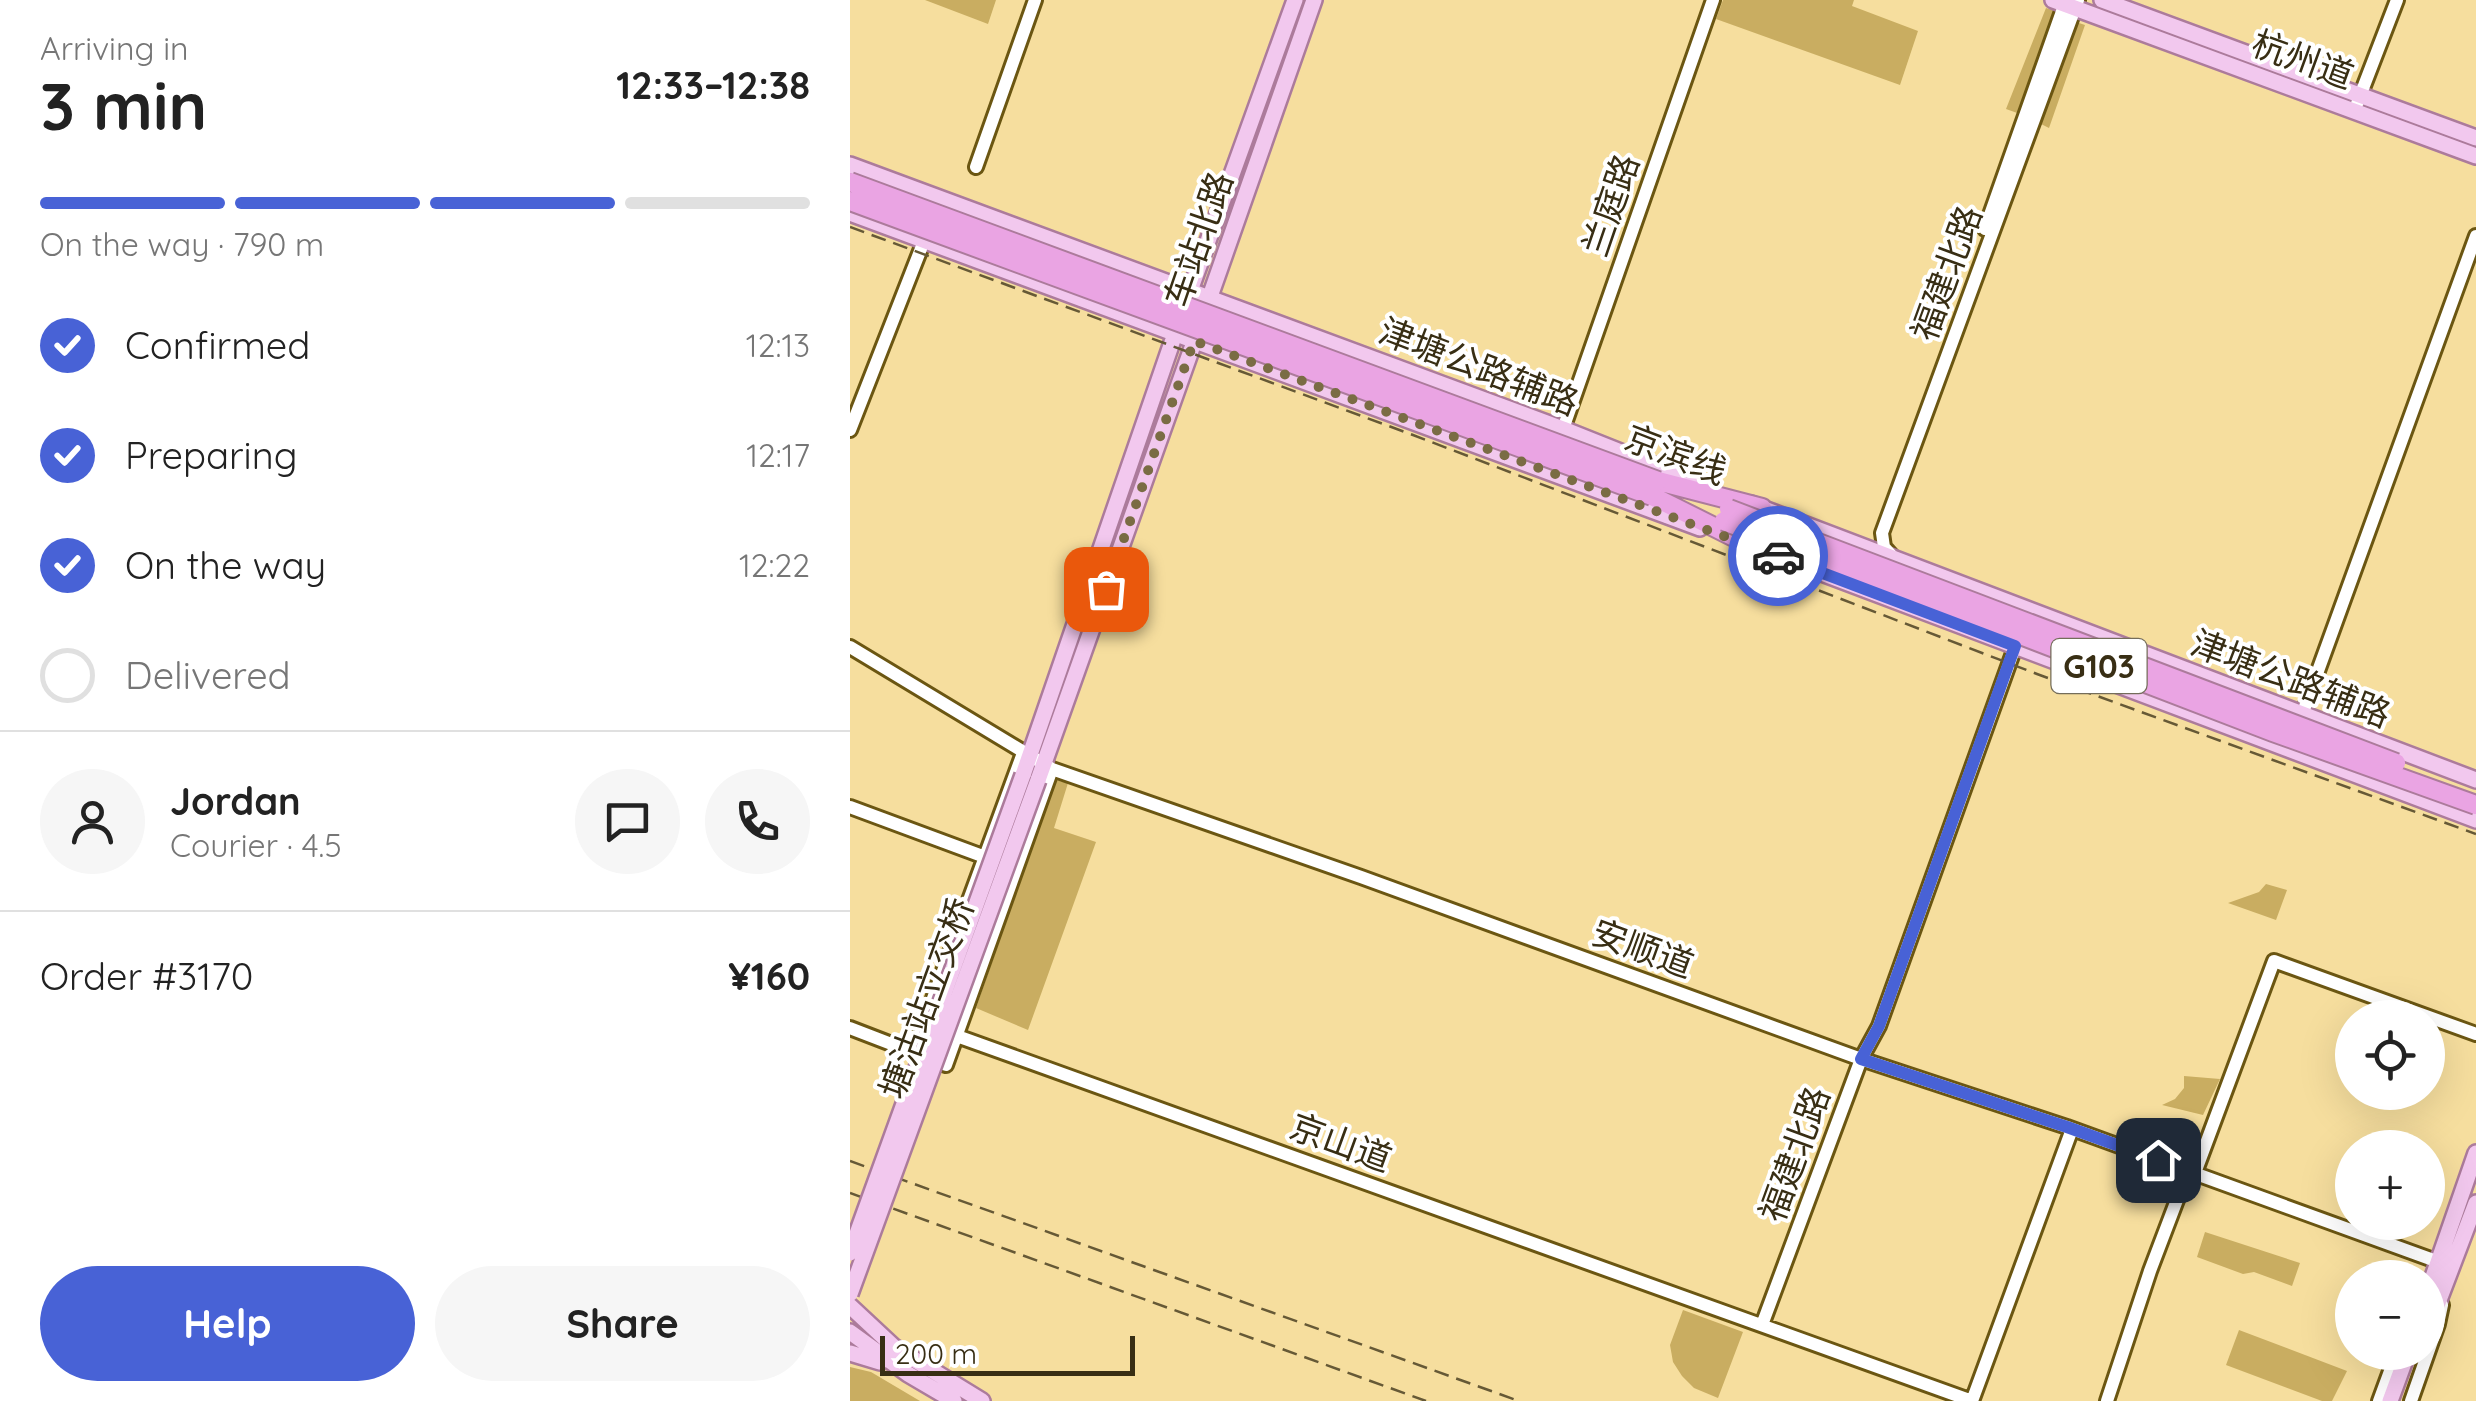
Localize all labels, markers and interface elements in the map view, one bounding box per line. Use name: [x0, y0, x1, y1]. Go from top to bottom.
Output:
street label: 杭州道: [2246, 20, 2360, 98]
text: Arriving in: [40, 28, 189, 68]
text: 12:33–12:38: [616, 61, 810, 109]
text: 3 min: [40, 65, 207, 146]
street label: 兰庭路: [1572, 148, 1648, 262]
street label: 车站北路: [1154, 166, 1242, 312]
street label: 福建北路: [1901, 200, 1991, 346]
text: On the way · 790 m: [40, 224, 324, 264]
street label: 津塘公路辅路: [1373, 308, 1585, 424]
icon: check: [40, 318, 95, 373]
text: Confirmed: [125, 321, 310, 369]
text: 12:13: [746, 325, 810, 365]
street label: 京滨线: [1619, 415, 1733, 493]
icon: check: [40, 428, 95, 483]
text: Preparing: [125, 431, 297, 479]
text: 12:17: [746, 435, 810, 475]
courier: [1728, 506, 1828, 606]
icon: car: [1751, 529, 1806, 584]
icon: check: [40, 538, 95, 593]
text: On the way: [125, 541, 326, 589]
text: 12:22: [739, 545, 810, 585]
pin: [1064, 547, 1149, 632]
icon: bag: [1079, 562, 1134, 617]
street label: 津塘公路辅路: [2185, 620, 2397, 736]
road number: G103: [2052, 639, 2146, 693]
text: Delivered: [125, 651, 291, 699]
button: person: [40, 769, 145, 874]
button: chat: [575, 769, 680, 874]
button: phone: [705, 769, 810, 874]
text: Jordan: [170, 777, 301, 825]
text: Courier · 4.5: [170, 825, 342, 865]
street label: 塘沽站立交桥: [869, 892, 983, 1104]
street label: 安顺道: [1586, 909, 1700, 987]
text: Order #3170: [40, 952, 253, 1000]
text: ¥160: [728, 952, 810, 1000]
map controls: [2335, 1000, 2445, 1370]
button: locate: [2335, 1000, 2445, 1110]
street label: 福建北路: [1749, 1081, 1839, 1227]
street label: 京山道: [1284, 1103, 1398, 1181]
pin: [2116, 1118, 2201, 1203]
button: +: [2335, 1130, 2445, 1240]
icon: home: [2131, 1133, 2186, 1188]
button: −: [2335, 1260, 2445, 1370]
button: Help: [40, 1266, 415, 1381]
button: Share: [435, 1266, 810, 1381]
scale bar: [880, 1331, 1135, 1376]
text: 200 m: [895, 1336, 977, 1371]

